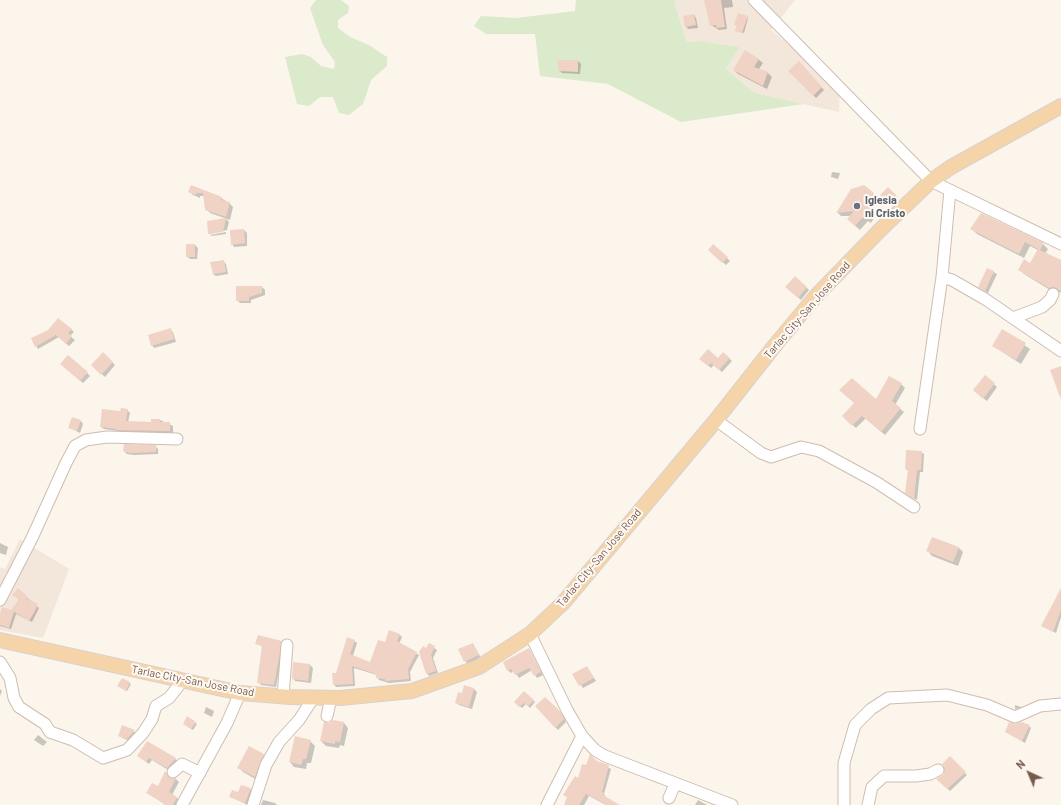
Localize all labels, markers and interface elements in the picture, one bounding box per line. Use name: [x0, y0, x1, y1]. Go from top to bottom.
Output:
place label: Iglesia ni Cristo: [865, 193, 905, 219]
marker: Iglesia ni Cristo: [852, 201, 862, 211]
street label: Tarlac City-San Jose Road: [761, 259, 853, 361]
street label: Tarlac City-San Jose Road: [554, 506, 644, 610]
street label: Tarlac City-San Jose Road: [131, 663, 255, 699]
north arrow: [1009, 753, 1049, 793]
text: N: [1013, 757, 1027, 771]

